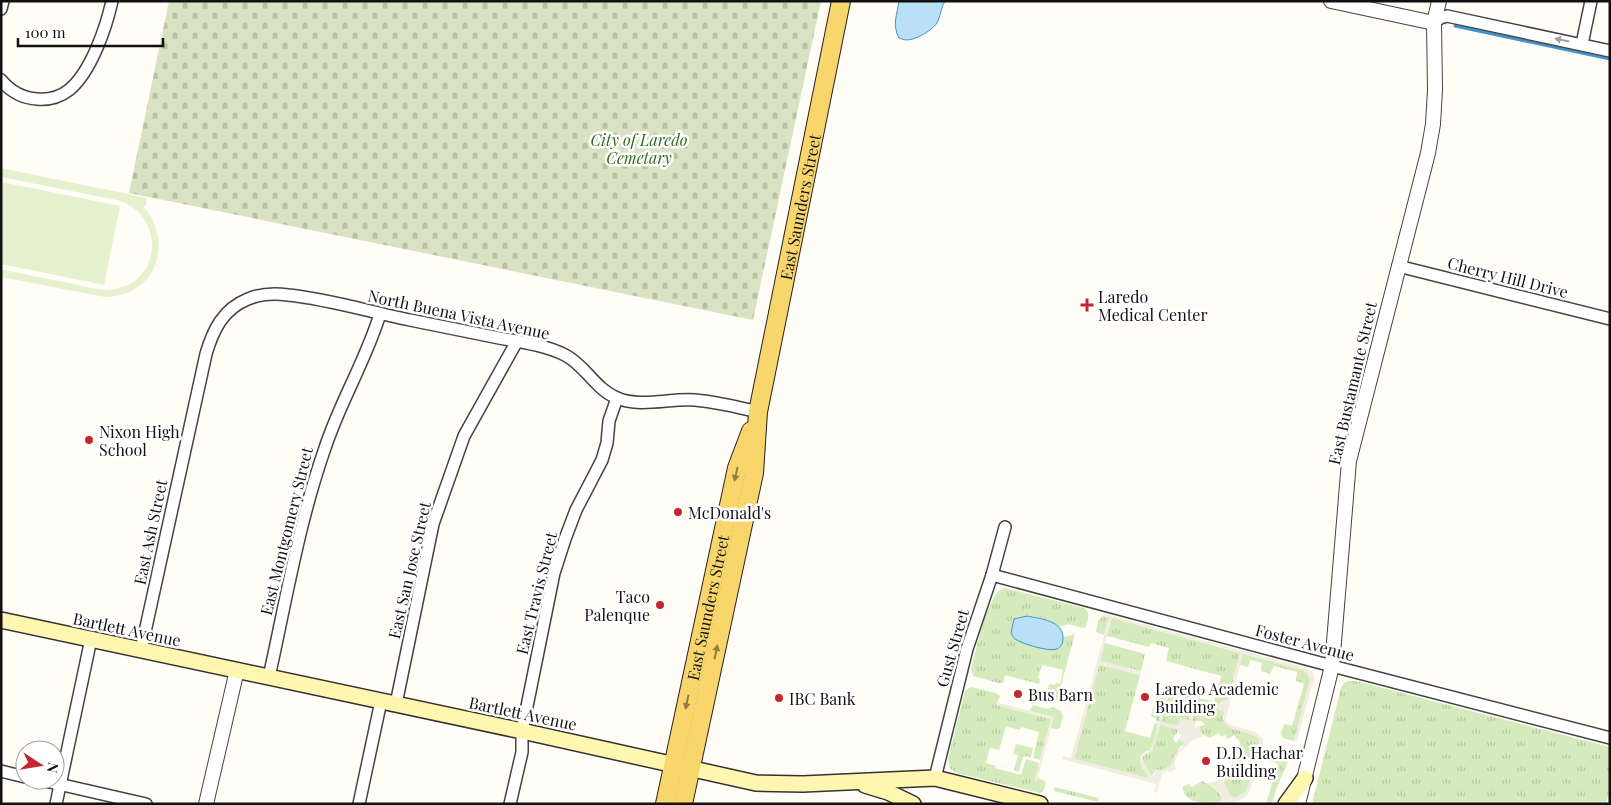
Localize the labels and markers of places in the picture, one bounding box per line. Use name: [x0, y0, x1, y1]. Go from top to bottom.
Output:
place label: Laredo Medical Center: [1098, 286, 1208, 325]
marker: Laredo Medical Center: [1080, 298, 1094, 312]
place label: Nixon High School: [99, 421, 180, 460]
marker: Nixon High School: [83, 434, 95, 446]
place label: McDonald's: [688, 502, 771, 523]
marker: McDonald's: [672, 506, 684, 518]
place label: Taco Palenque: [584, 586, 650, 625]
marker: Taco Palenque: [654, 599, 666, 611]
place label: Laredo Academic Building: [1155, 678, 1279, 717]
place label: Bus Barn: [1028, 684, 1093, 705]
place label: IBC Bank: [789, 688, 856, 709]
marker: Bus Barn: [1012, 688, 1024, 700]
marker: Laredo Academic Building: [1139, 691, 1151, 703]
marker: IBC Bank: [773, 692, 785, 704]
place label: D.D. Hachar Building: [1216, 742, 1303, 781]
marker: D.D. Hachar Building: [1200, 755, 1212, 767]

